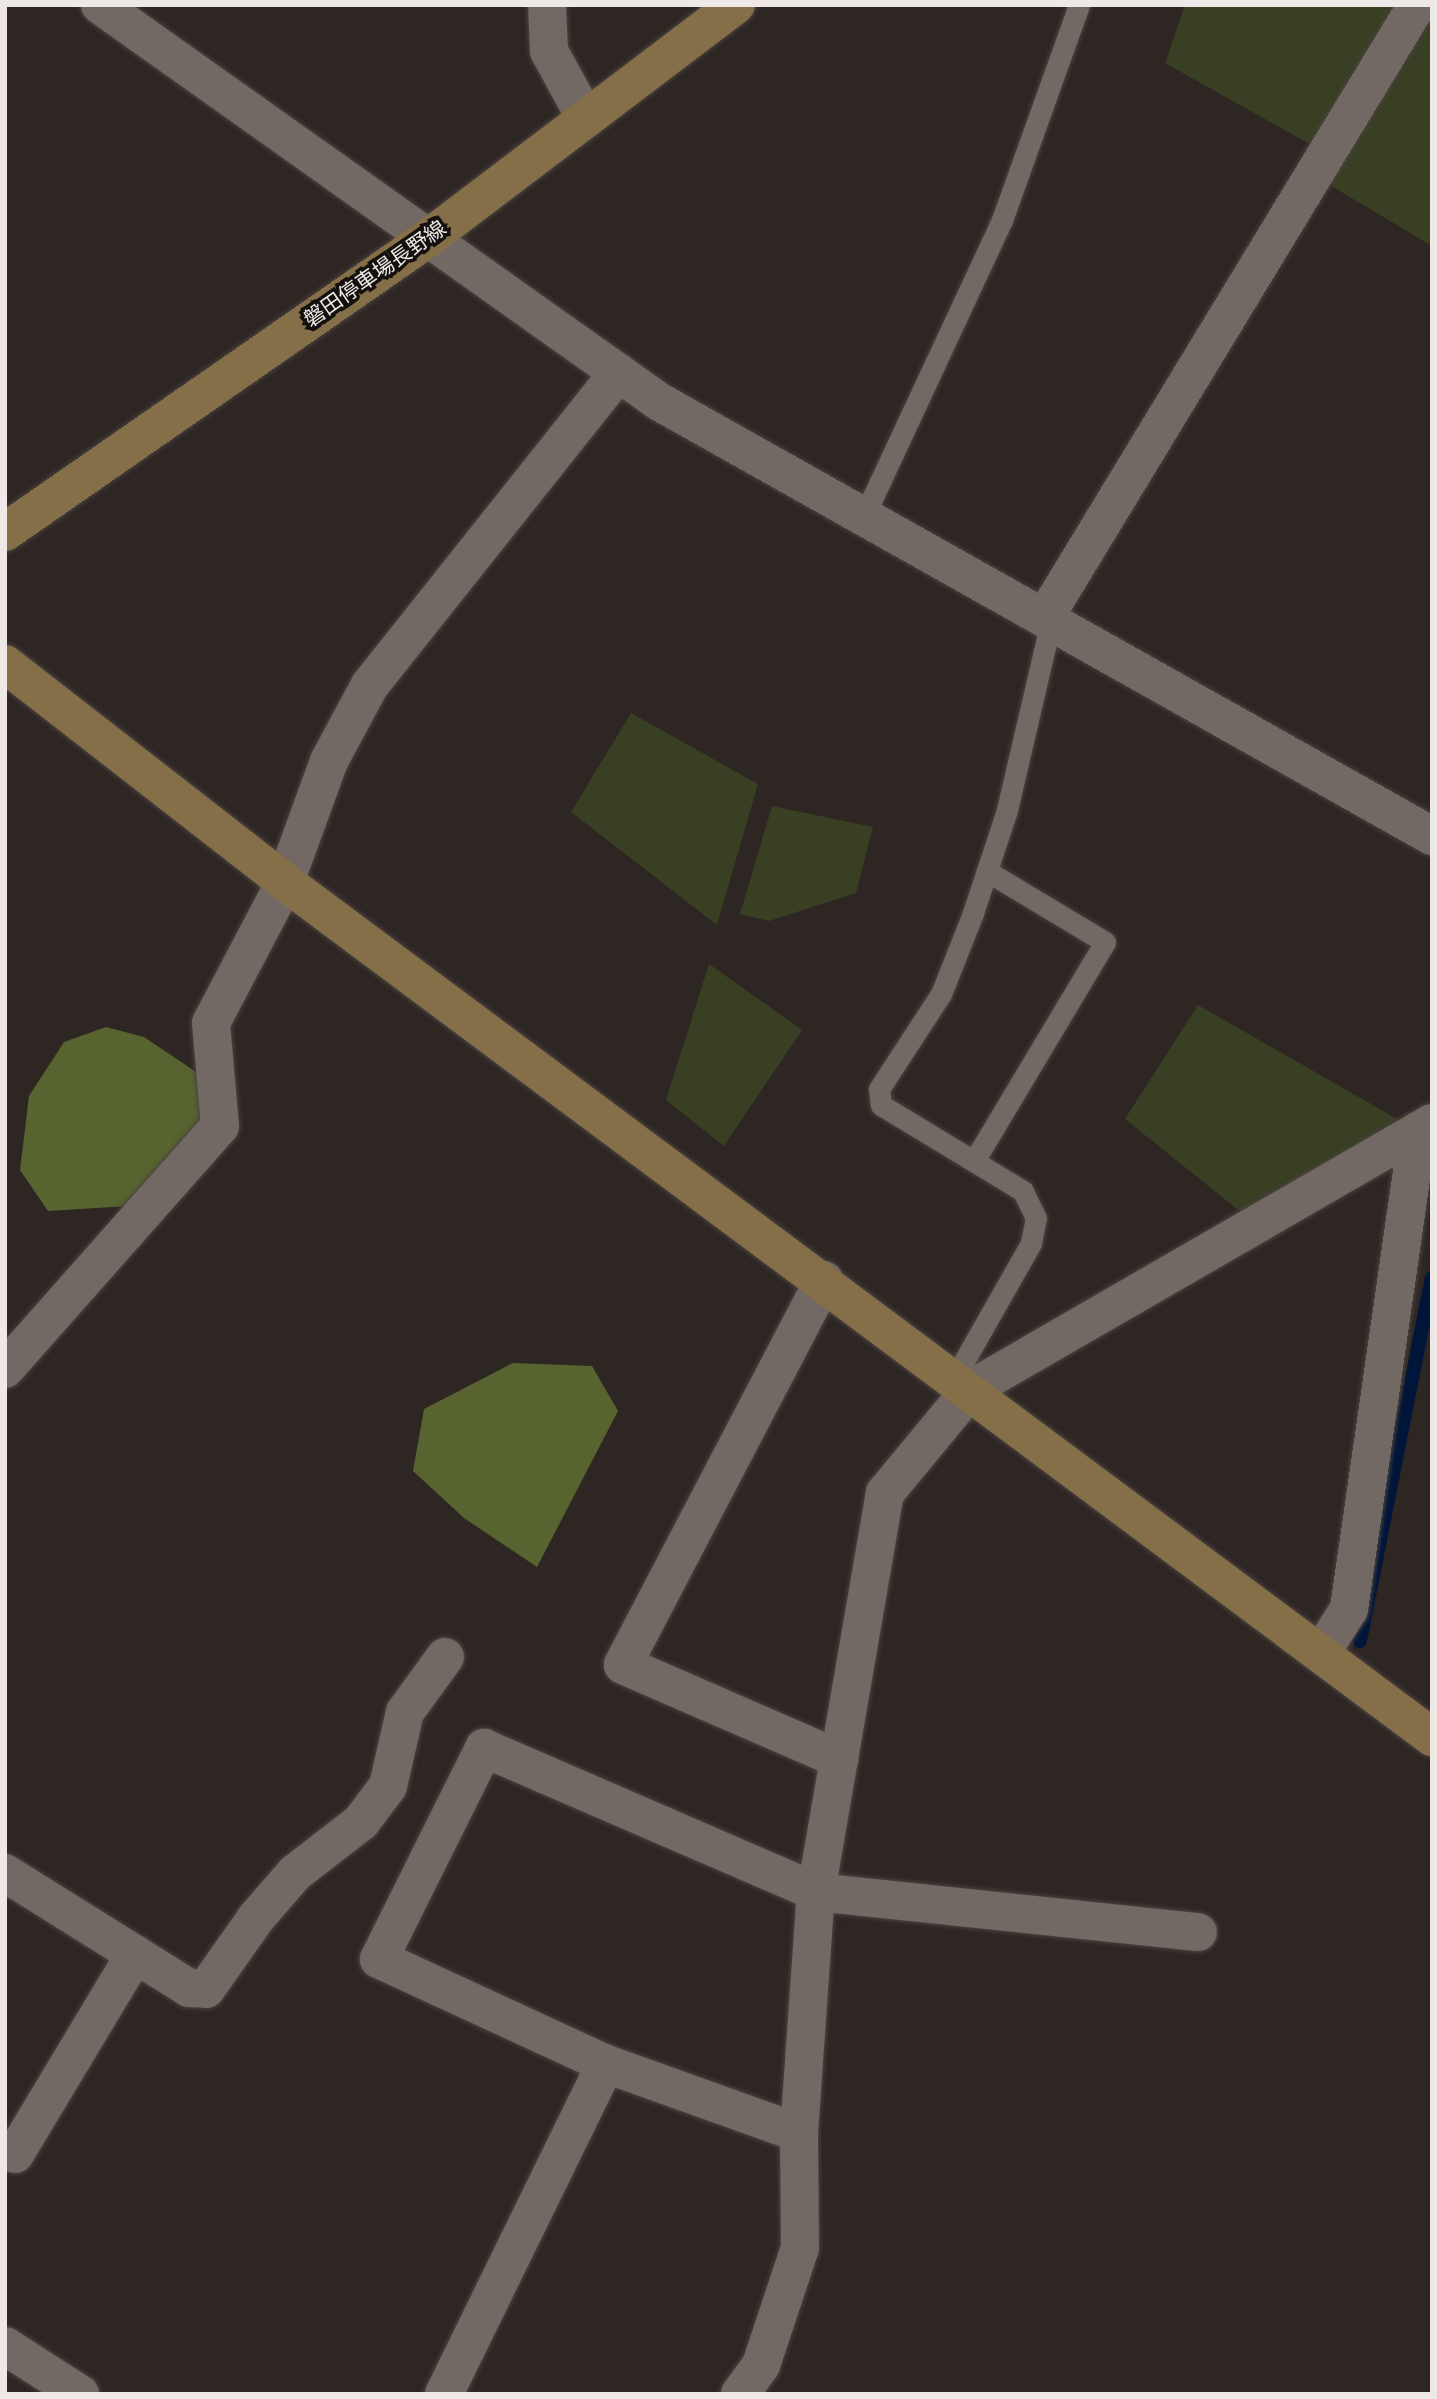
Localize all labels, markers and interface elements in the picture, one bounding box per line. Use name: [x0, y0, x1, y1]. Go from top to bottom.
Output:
street label: 磐田停車場長野線: [299, 215, 451, 333]

